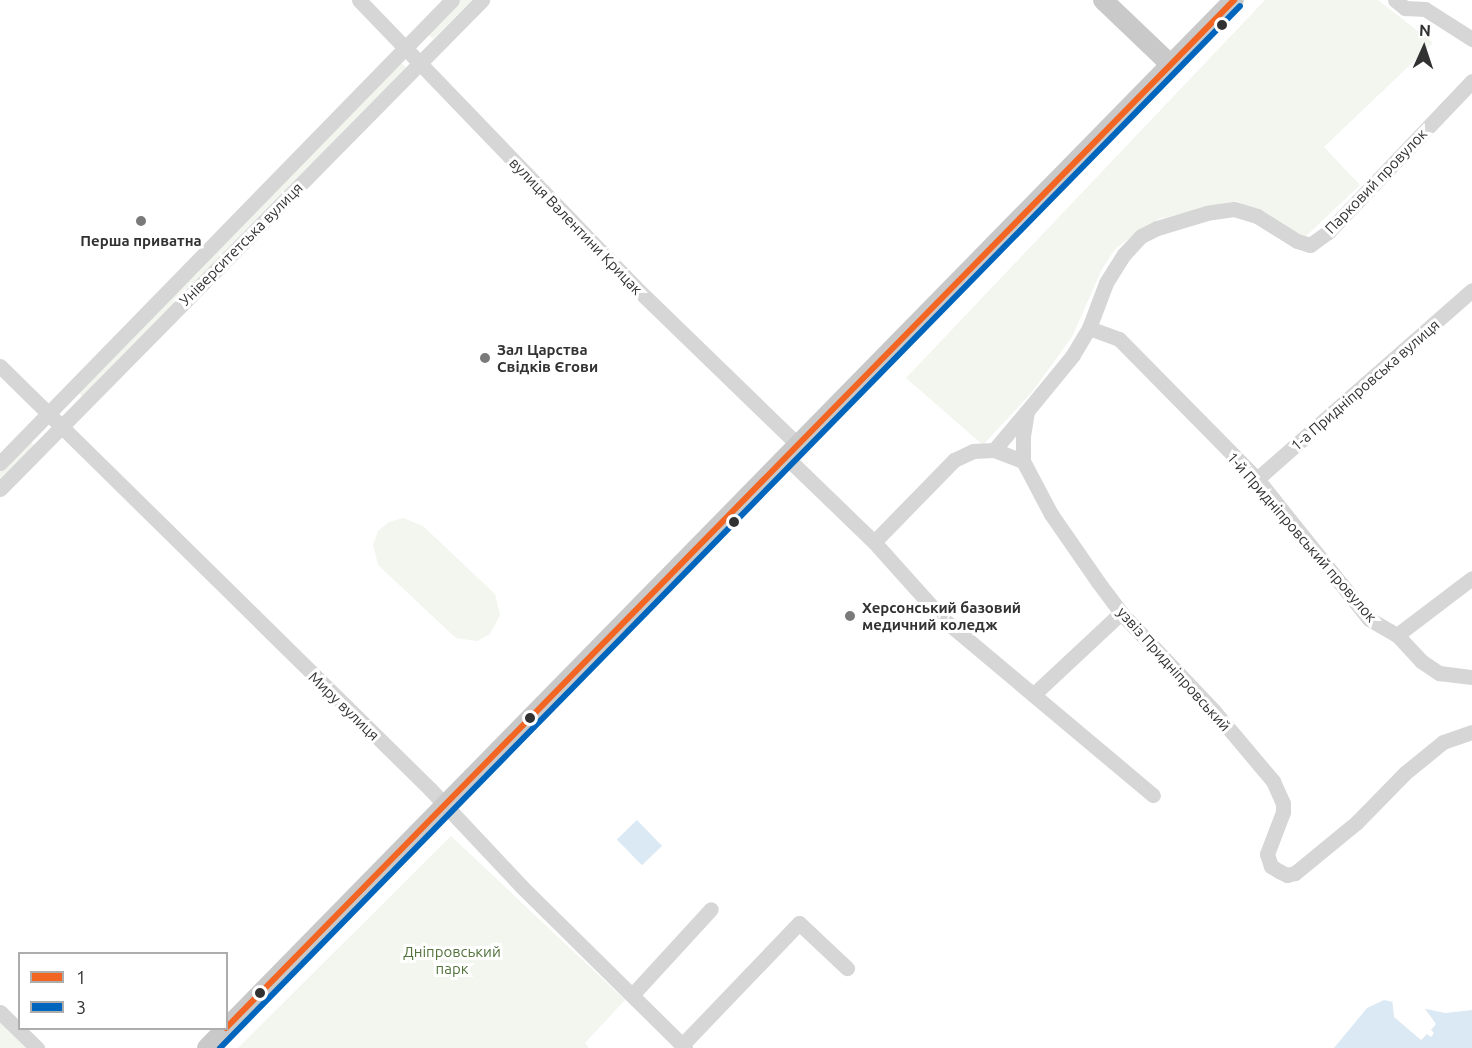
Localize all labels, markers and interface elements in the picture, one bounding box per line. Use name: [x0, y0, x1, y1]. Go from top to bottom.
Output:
north arrow: [1394, 18, 1454, 78]
unlabelled marker: [1216, 19, 1228, 31]
text: N: [1419, 21, 1431, 39]
street label: Парковий провулок: [1321, 125, 1431, 237]
street label: вулиця Валентини Крицак: [506, 154, 646, 298]
street label: Університетська вулиця: [176, 179, 306, 309]
marker: Перша приватна: [132, 212, 150, 230]
place label: Перша приватна: [80, 232, 202, 250]
street label: 1-а Придніпровська вулиця: [1287, 316, 1443, 454]
place label: Зал Царства Свідків Єгови: [497, 340, 598, 375]
marker: Зал Царства Свідків Єгови: [478, 351, 492, 365]
street label: 1-й Придніпровський провулок: [1223, 448, 1381, 626]
unlabelled marker: [728, 516, 740, 528]
place label: Херсонський базовий медичний коледж: [862, 598, 1021, 633]
street label: узвіз Придніпровський: [1114, 603, 1234, 735]
marker: Херсонський базовий медичний коледж: [843, 609, 857, 623]
street label: Миру вулиця: [305, 668, 383, 744]
unlabelled marker: [524, 712, 536, 724]
park label: Дніпровський парк: [403, 942, 501, 977]
legend: [18, 952, 228, 1030]
text: 1: [76, 967, 86, 987]
unlabelled marker: [254, 987, 266, 999]
text: 3: [76, 997, 86, 1017]

